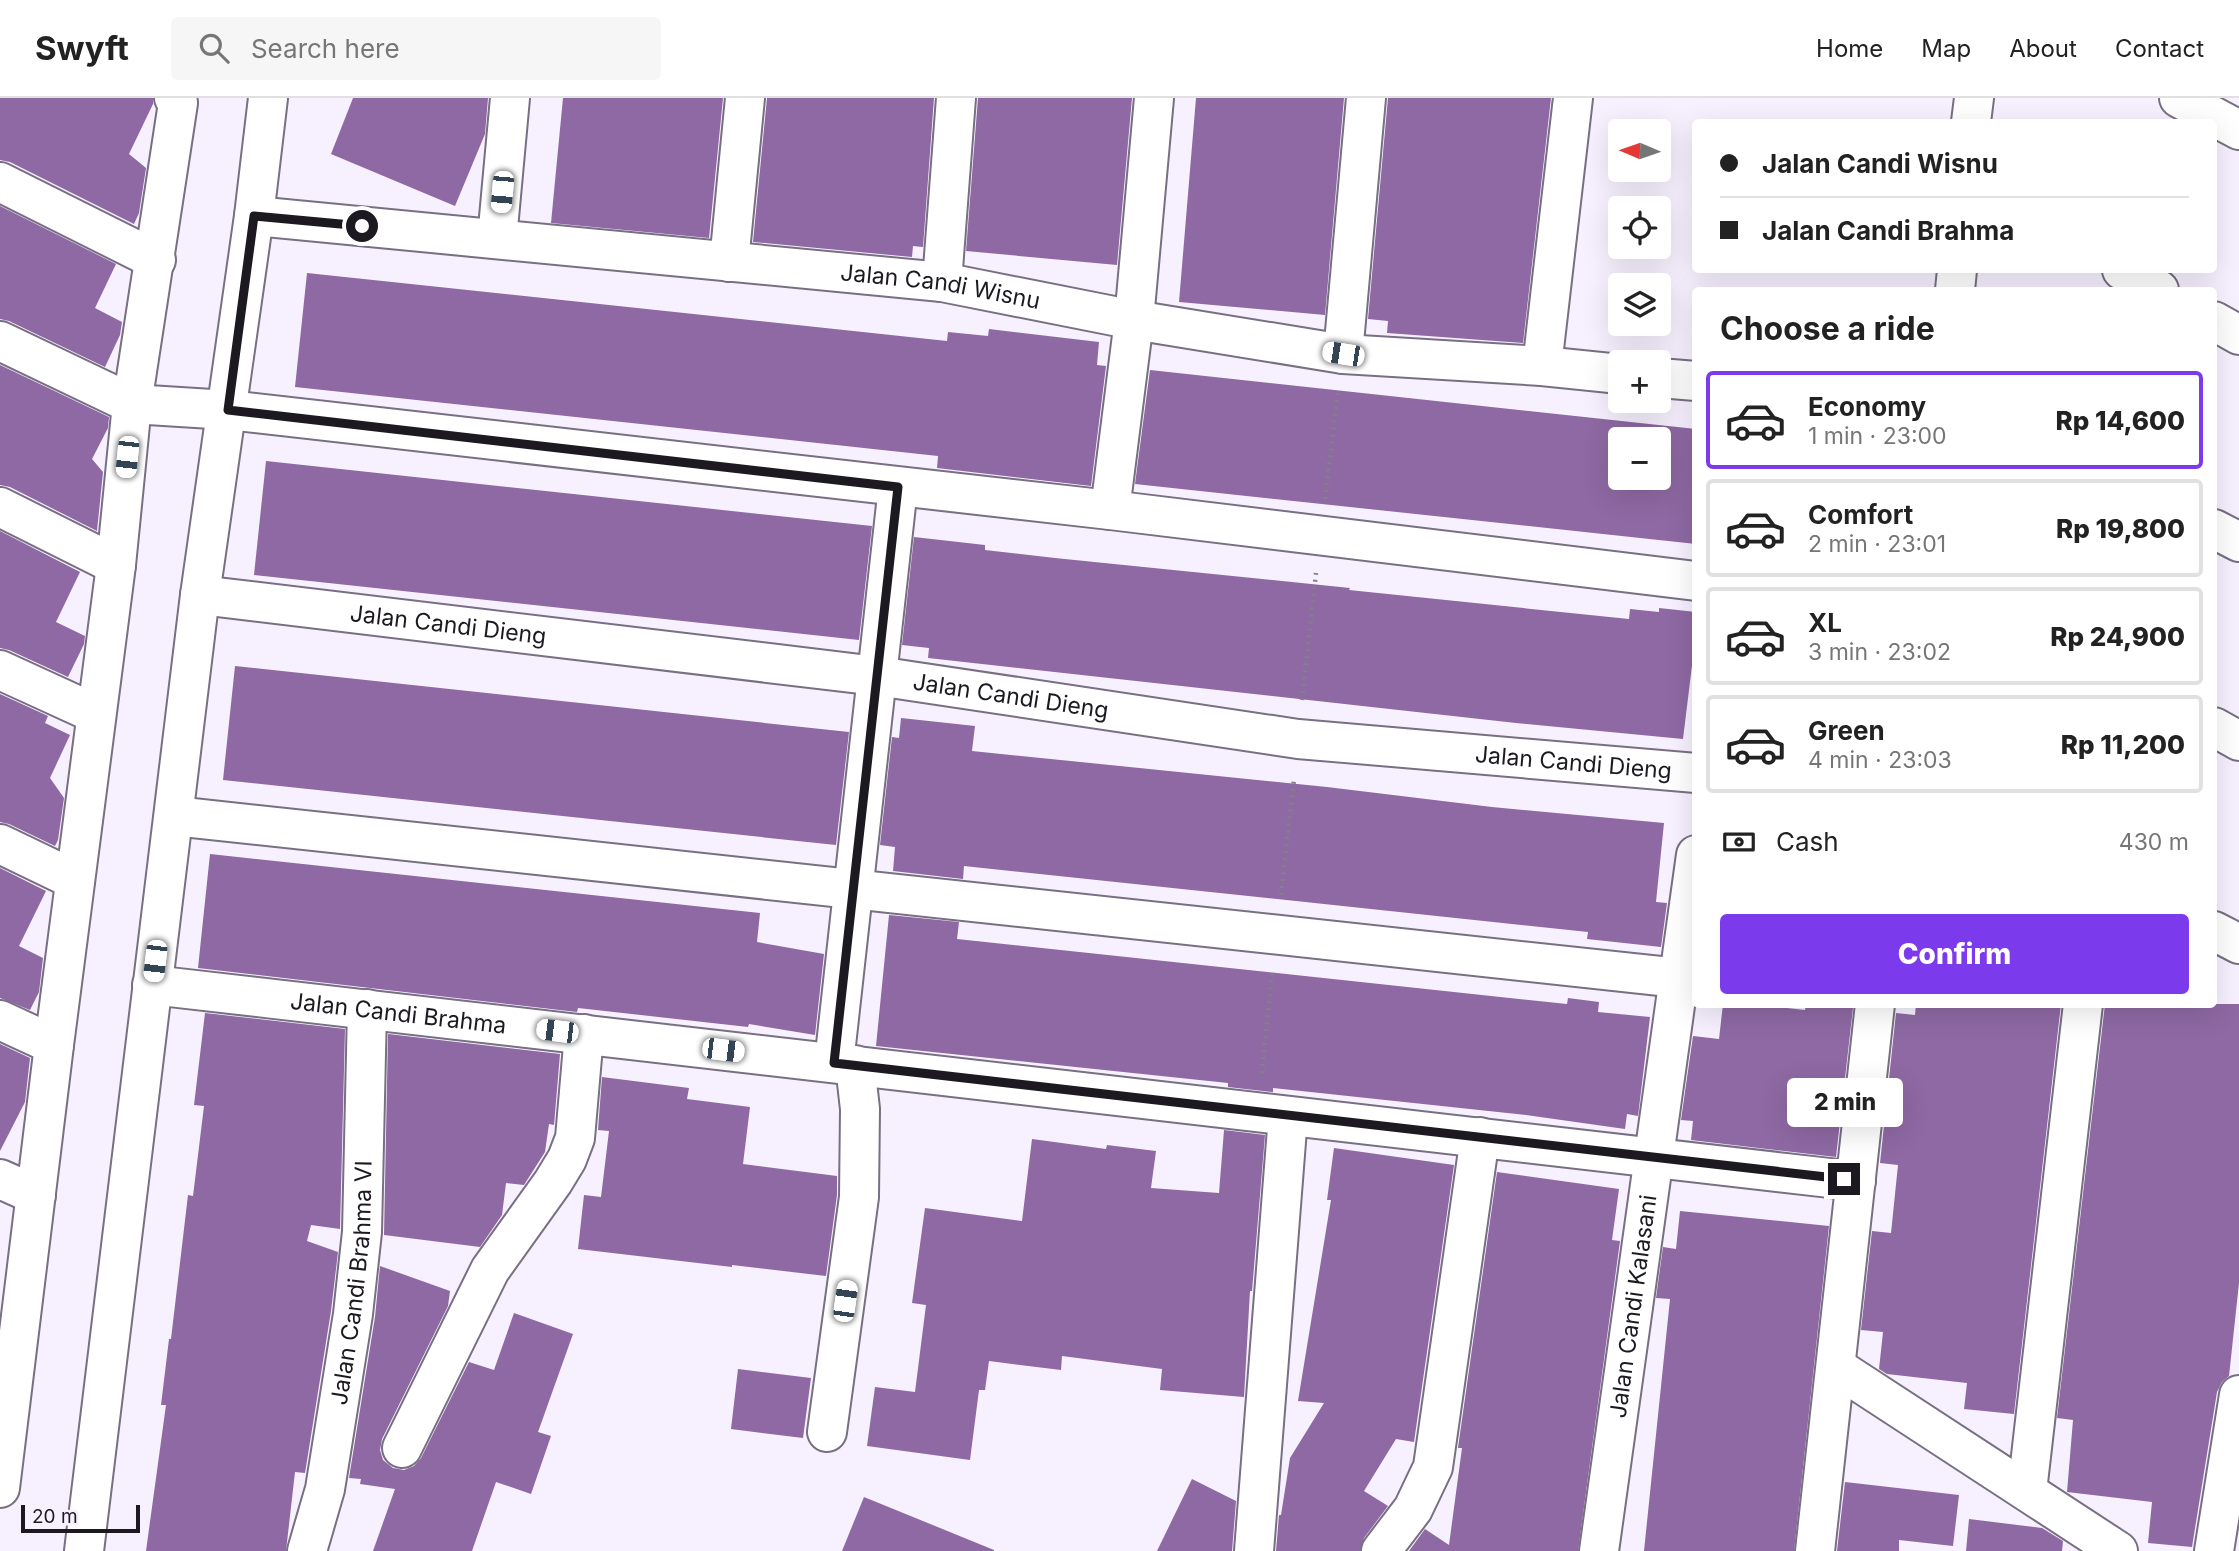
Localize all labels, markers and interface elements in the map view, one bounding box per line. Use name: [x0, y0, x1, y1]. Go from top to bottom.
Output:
search box: [171, 17, 661, 80]
text: Swyft: [35, 28, 129, 68]
icon: search: [195, 29, 233, 67]
text: Search here: [251, 33, 400, 64]
text: Home: [1816, 34, 1883, 63]
text: Map: [1921, 34, 1971, 63]
text: About: [2009, 34, 2077, 63]
text: Contact: [2115, 34, 2204, 63]
north arrow: [1608, 119, 1671, 182]
map controls: [1608, 119, 1671, 490]
text: Jalan Candi Wisnu: [1762, 148, 1998, 179]
car: [490, 170, 515, 214]
button: locate: [1608, 196, 1671, 259]
route start: [346, 210, 378, 242]
text: Jalan Candi Brahma: [1762, 215, 2014, 246]
street label: Jalan Candi Wisnu: [839, 258, 1043, 315]
button: layers: [1608, 273, 1671, 336]
text: Choose a ride: [1720, 309, 1935, 348]
car: [1321, 340, 1366, 368]
button: +: [1608, 350, 1671, 413]
icon: car: [1724, 389, 1787, 452]
text: Economy: [1808, 391, 1926, 422]
text: Rp 14,600: [2055, 405, 2185, 436]
text: 1 min · 23:00: [1808, 422, 1947, 450]
button: −: [1608, 427, 1671, 490]
car: [115, 435, 140, 479]
icon: car: [1724, 497, 1787, 560]
text: Comfort: [1808, 499, 1913, 530]
text: Rp 19,800: [2056, 513, 2185, 544]
text: 2 min · 23:01: [1808, 530, 1946, 558]
street label: Jalan Candi Dieng: [349, 599, 548, 650]
icon: car: [1724, 605, 1787, 668]
text: XL: [1808, 607, 1842, 638]
text: Rp 24,900: [2050, 621, 2185, 652]
text: 3 min · 23:02: [1808, 638, 1951, 666]
street label: Jalan Candi Dieng: [911, 668, 1110, 724]
icon: car: [1724, 713, 1787, 776]
text: Green: [1808, 715, 1885, 746]
text: Rp 11,200: [2061, 729, 2185, 760]
street label: Jalan Candi Dieng: [1474, 740, 1673, 785]
text: 4 min · 23:03: [1808, 746, 1952, 774]
icon: cash: [1720, 823, 1758, 861]
text: Cash: [1776, 826, 1839, 857]
text: 430 m: [2119, 828, 2189, 856]
button: Confirm: [1720, 914, 2189, 994]
car: [143, 939, 168, 983]
street label: Jalan Candi Brahma: [289, 987, 508, 1040]
car: [535, 1018, 580, 1044]
car: [701, 1037, 746, 1063]
callout: 2 min: [1786, 1077, 1902, 1126]
text: 2 min: [1814, 1088, 1876, 1116]
street label: Jalan Candi Brahma VI: [325, 1160, 378, 1407]
route end: [1828, 1163, 1860, 1195]
street label: Jalan Candi Kalasani: [1604, 1193, 1663, 1420]
car: [832, 1279, 859, 1323]
scale bar: [21, 1502, 140, 1534]
text: 20 m: [32, 1505, 78, 1528]

